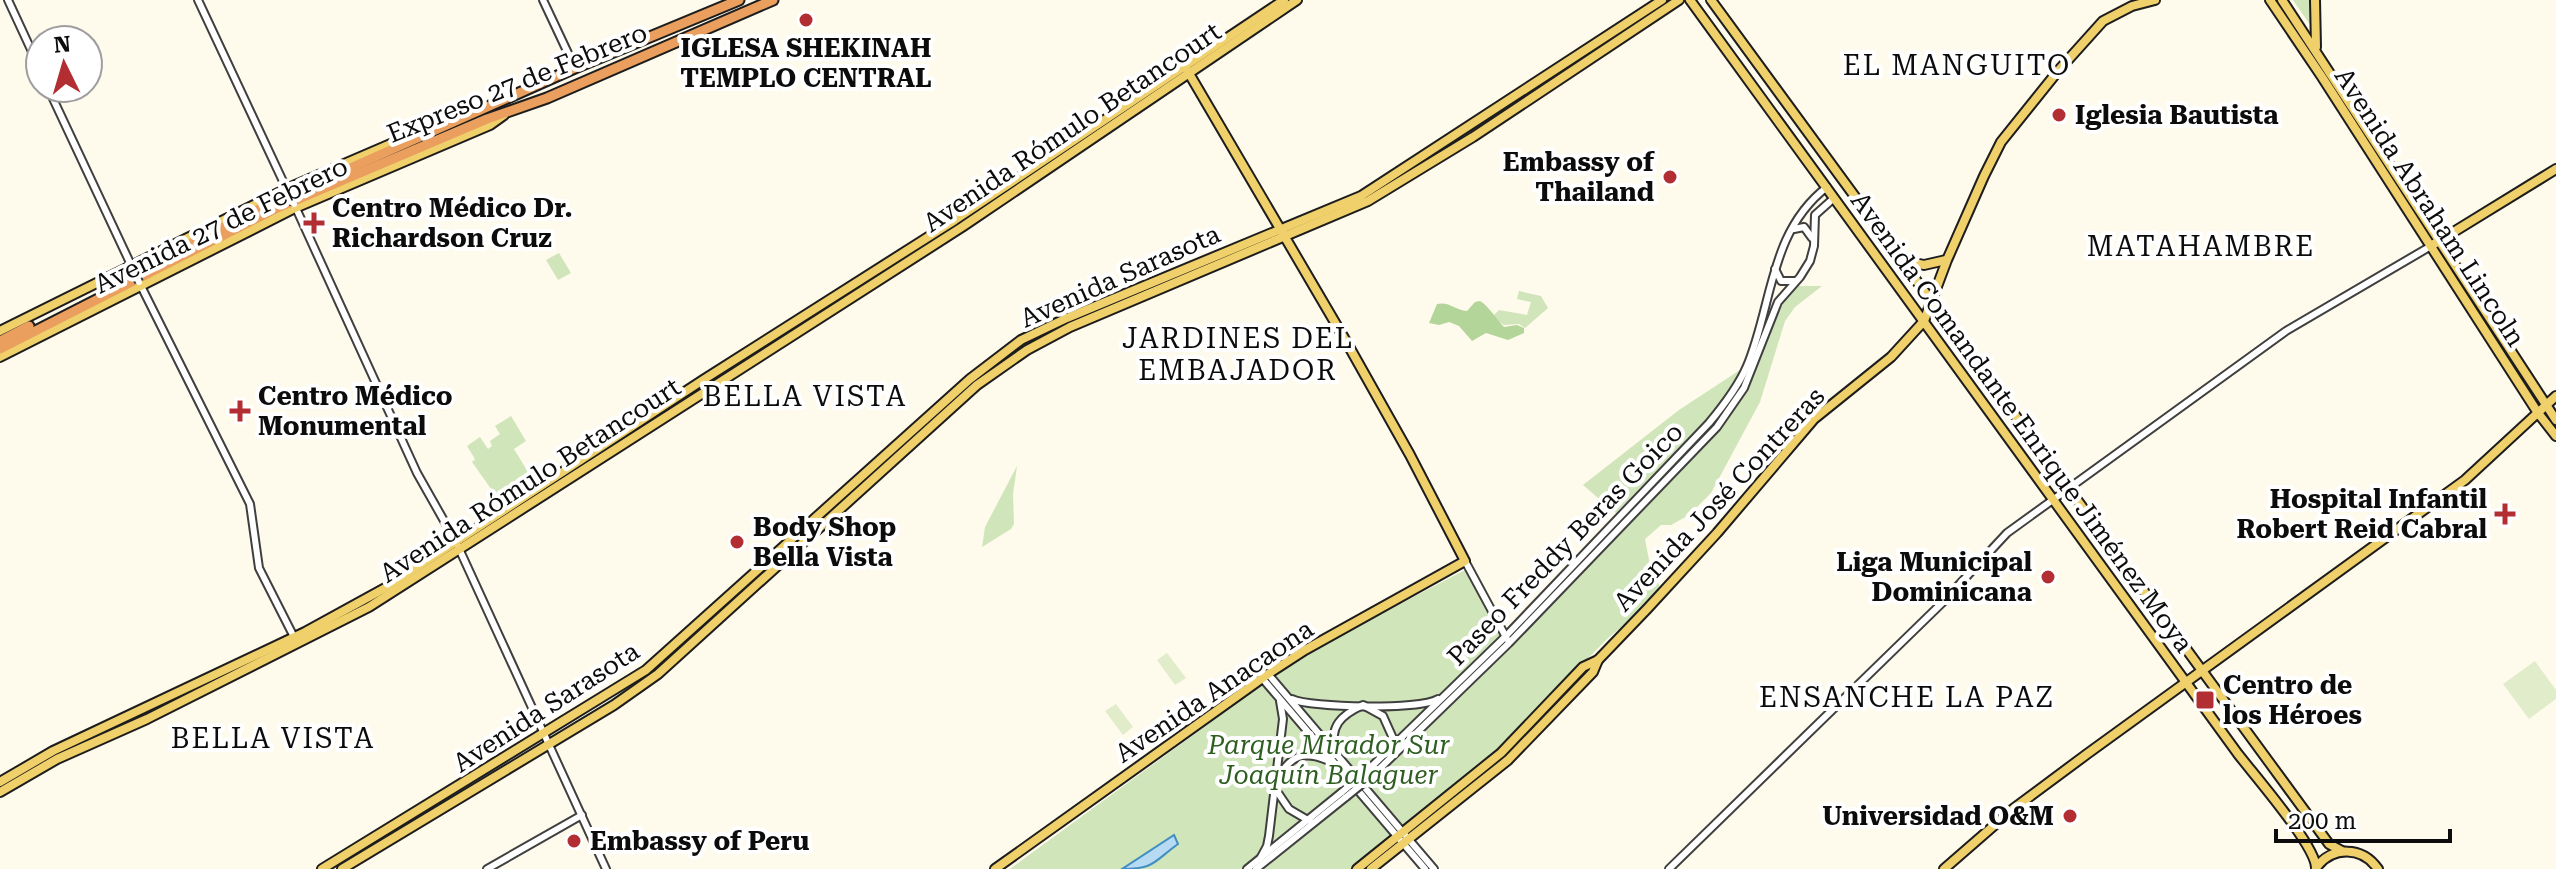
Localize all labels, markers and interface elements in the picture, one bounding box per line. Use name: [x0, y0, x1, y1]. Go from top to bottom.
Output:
marker: IGLESA SHEKINAH TEMPLO CENTRAL: [797, 11, 815, 29]
street label: Avenida Rómulo Betancourt: [918, 16, 1227, 238]
street label: Expreso 27 de Febrero: [383, 17, 651, 149]
north arrow: [24, 24, 104, 104]
text: N: [53, 31, 72, 58]
place label: IGLESA SHEKINAH TEMPLO CENTRAL: [680, 33, 932, 93]
district label: EL MANGUITO: [1843, 49, 2071, 82]
street label: Avenida Abraham Lincoln: [2329, 62, 2532, 352]
place label: Iglesia Bautista: [2075, 100, 2279, 130]
marker: Iglesia Bautista: [2050, 106, 2068, 124]
place label: Embassy of Thailand: [1503, 147, 1655, 207]
street label: Avenida 27 de Febrero: [89, 151, 353, 299]
marker: Embassy of Thailand: [1661, 168, 1679, 186]
street label: Avenida Comandante Enrique Jiménez Moya: [1845, 186, 2199, 658]
place label: Centro Médico Dr. Richardson Cruz: [332, 193, 573, 253]
marker: Centro Médico Dr. Richardson Cruz: [303, 212, 325, 234]
street label: Avenida Sarasota: [1016, 218, 1224, 334]
district label: MATAHAMBRE: [2087, 230, 2315, 263]
district label: JARDINES DEL EMBAJADOR: [1122, 322, 1354, 387]
street label: Avenida Rómulo Betancourt: [374, 371, 686, 589]
district label: BELLA VISTA: [703, 380, 907, 413]
place label: Centro Médico Monumental: [258, 381, 453, 441]
street label: Avenida José Contreras: [1608, 381, 1830, 617]
marker: Centro Médico Monumental: [229, 400, 251, 422]
street label: Paseo Freddy Beras Goico: [1441, 417, 1689, 671]
place label: Hospital Infantil Robert Reid Cabral: [2236, 484, 2487, 544]
marker: Hospital Infantil Robert Reid Cabral: [2494, 503, 2516, 525]
place label: Body Shop Bella Vista: [753, 512, 896, 572]
marker: Body Shop Bella Vista: [728, 533, 746, 551]
place label: Liga Municipal Dominicana: [1836, 547, 2032, 607]
marker: Liga Municipal Dominicana: [2039, 568, 2057, 586]
street label: Avenida Anacaona: [1109, 614, 1319, 768]
street label: Avenida Sarasota: [448, 636, 644, 778]
place label: Centro de los Héroes: [2223, 670, 2362, 730]
district label: ENSANCHE LA PAZ: [1759, 681, 2055, 714]
marker: Centro de los Héroes: [2194, 689, 2216, 711]
district label: BELLA VISTA: [171, 722, 375, 755]
park label: Parque Mirador Sur Joaquín Balaguer: [1207, 730, 1450, 790]
scale bar: [2276, 793, 2450, 843]
place label: Universidad O&M: [1822, 801, 2054, 831]
marker: Universidad O&M: [2061, 807, 2079, 825]
text: 200 m: [2288, 807, 2356, 835]
place label: Embassy of Peru: [590, 826, 809, 856]
marker: Embassy of Peru: [565, 832, 583, 850]

